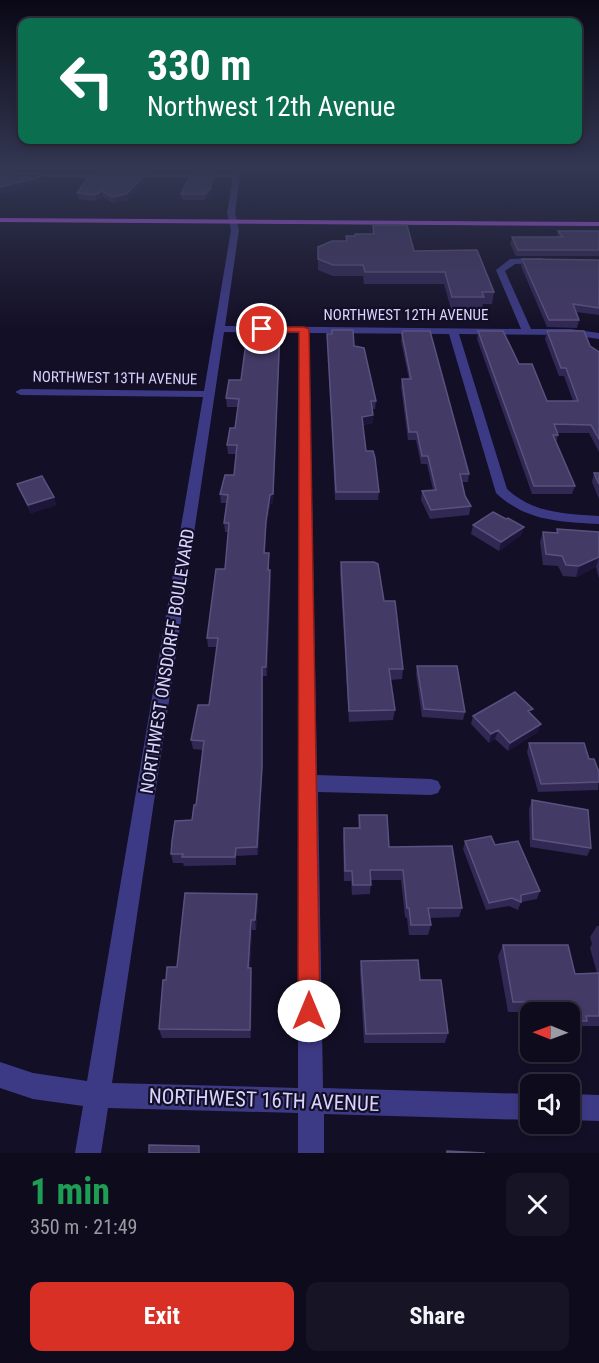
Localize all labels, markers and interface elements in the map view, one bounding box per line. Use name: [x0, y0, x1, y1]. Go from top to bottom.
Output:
text: 330 m: [147, 41, 252, 90]
icon: left: [48, 42, 126, 120]
text: Northwest 12th Avenue: [147, 91, 396, 123]
pin: [236, 303, 287, 354]
street label: NORTHWEST 12TH AVENUE: [324, 306, 488, 324]
icon: arrive: [245, 312, 278, 345]
street label: NORTHWEST 13TH AVENUE: [32, 368, 198, 388]
street label: NORTHWEST ONSDORFF BOULEVARD: [136, 527, 198, 795]
position arrow: [277, 979, 341, 1043]
north arrow: [520, 1002, 580, 1062]
map controls: [520, 1002, 580, 1134]
button: sound: [520, 1074, 580, 1134]
street label: NORTHWEST 16TH AVENUE: [148, 1084, 380, 1116]
text: 1 min: [30, 1171, 110, 1213]
button: close: [506, 1173, 569, 1236]
text: 350 m · 21:49: [30, 1215, 137, 1239]
button: Exit: [30, 1282, 294, 1351]
button: Share: [306, 1282, 569, 1351]

